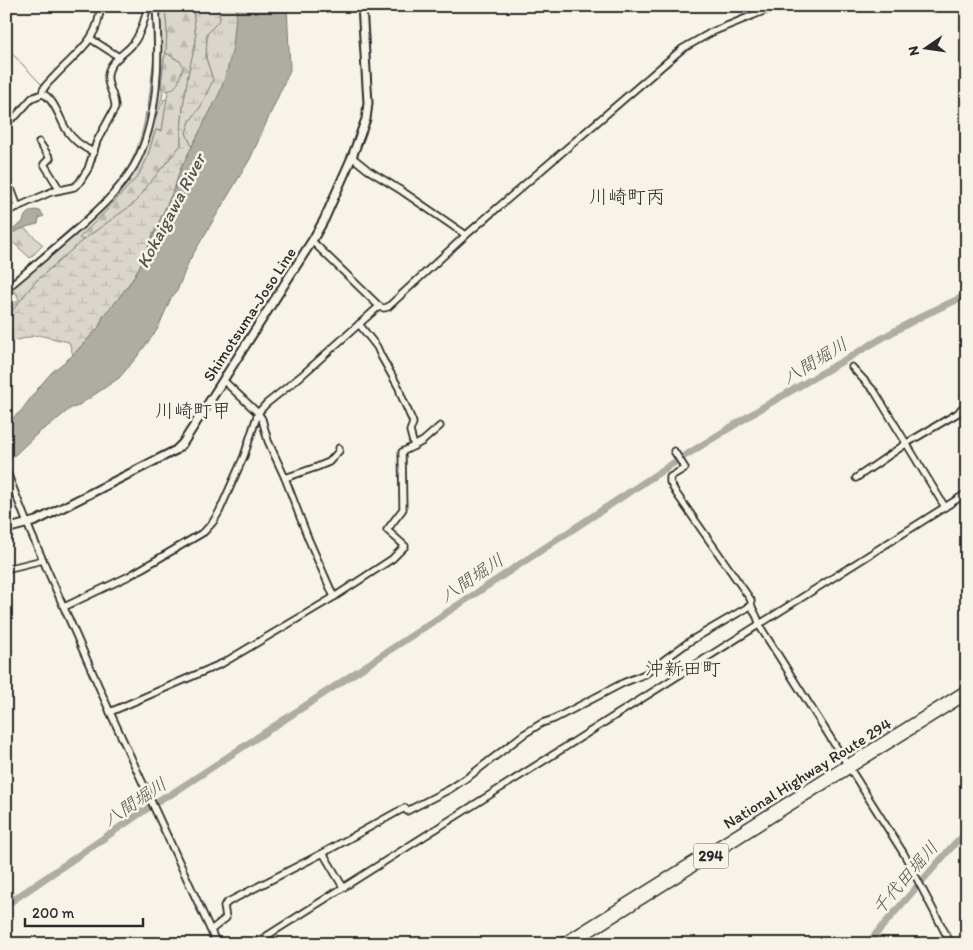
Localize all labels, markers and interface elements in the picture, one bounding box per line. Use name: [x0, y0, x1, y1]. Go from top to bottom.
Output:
north arrow: [900, 22, 950, 72]
text: N: [904, 44, 923, 57]
water label: Kokaigawa River: [132, 148, 211, 272]
district label: 川崎町丙: [589, 185, 665, 208]
street label: Shimotsuma-Joso Line: [199, 244, 300, 385]
water label: 八間堀川: [778, 333, 852, 389]
district label: 川崎町甲: [155, 399, 231, 422]
water label: 八間堀川: [436, 549, 508, 607]
district label: 沖新田町: [645, 657, 721, 680]
street label: National Highway Route 294: [720, 714, 895, 833]
water label: 八間堀川: [99, 773, 171, 831]
water label: 千代田堀川: [867, 837, 943, 919]
road number: 294: [694, 844, 728, 868]
scale bar: [25, 895, 142, 927]
text: 200 m: [32, 904, 75, 922]

